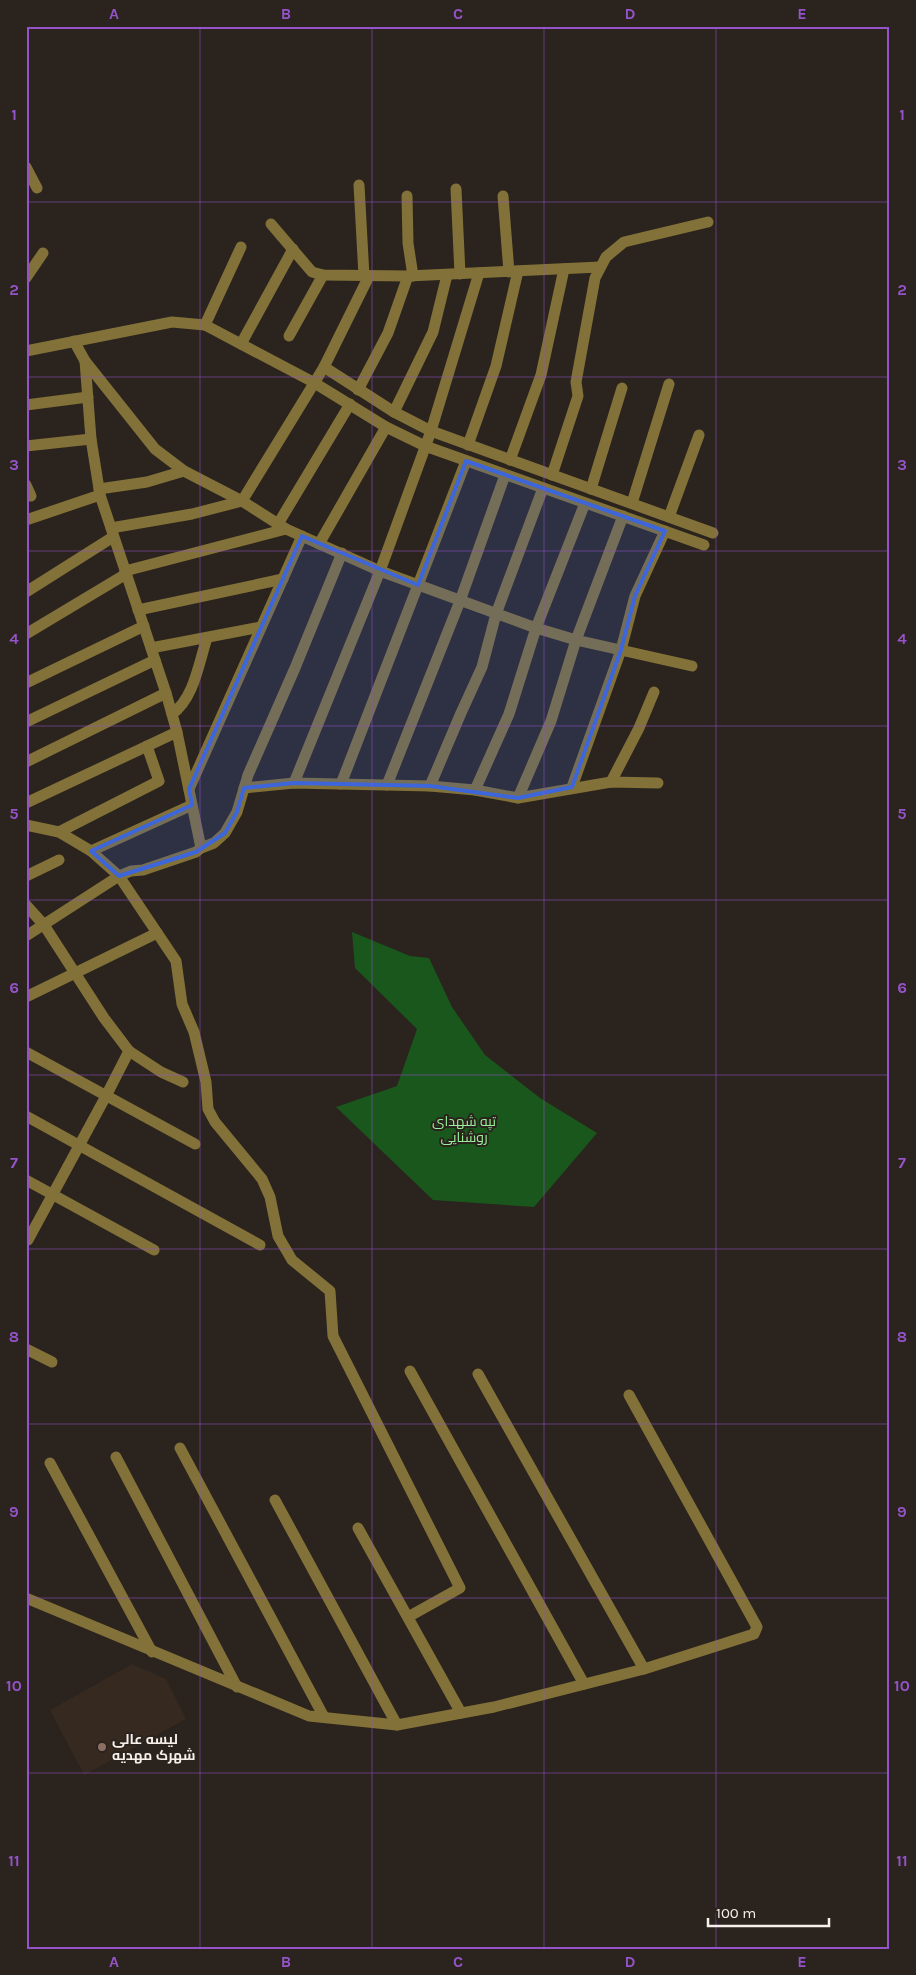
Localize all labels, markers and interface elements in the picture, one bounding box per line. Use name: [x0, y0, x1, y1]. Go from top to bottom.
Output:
text: A: [109, 4, 119, 23]
text: B: [281, 4, 291, 23]
text: C: [453, 4, 463, 23]
text: D: [625, 4, 636, 23]
text: E: [797, 4, 807, 23]
text: 1: [11, 105, 17, 124]
text: 1: [899, 105, 905, 124]
text: 2: [9, 280, 19, 299]
text: 2: [897, 280, 907, 299]
text: 3: [9, 455, 19, 474]
text: 3: [897, 455, 907, 474]
text: 4: [9, 629, 19, 648]
text: 4: [897, 629, 907, 648]
text: 5: [9, 804, 19, 823]
text: 5: [897, 804, 907, 823]
text: 6: [9, 978, 19, 997]
text: 6: [897, 978, 907, 997]
park label: تپه شهدای روشنایی: [432, 1113, 496, 1146]
text: 7: [10, 1153, 18, 1172]
text: 7: [898, 1153, 906, 1172]
text: 8: [9, 1327, 19, 1346]
text: 8: [897, 1327, 907, 1346]
text: 9: [9, 1502, 19, 1521]
text: 9: [897, 1502, 907, 1521]
text: 10: [6, 1676, 22, 1695]
text: 10: [894, 1676, 910, 1695]
place label: لیسه عالی شهرک مهدیه: [112, 1731, 195, 1764]
marker: لیسه عالی شهرک مهدیه: [96, 1741, 108, 1753]
text: 11: [8, 1851, 20, 1870]
text: 11: [896, 1851, 908, 1870]
scale bar: [708, 1895, 830, 1927]
text: 100 m: [716, 1904, 756, 1922]
text: A: [109, 1952, 119, 1971]
text: B: [281, 1952, 291, 1971]
text: C: [453, 1952, 463, 1971]
text: D: [625, 1952, 636, 1971]
text: E: [797, 1952, 807, 1971]

